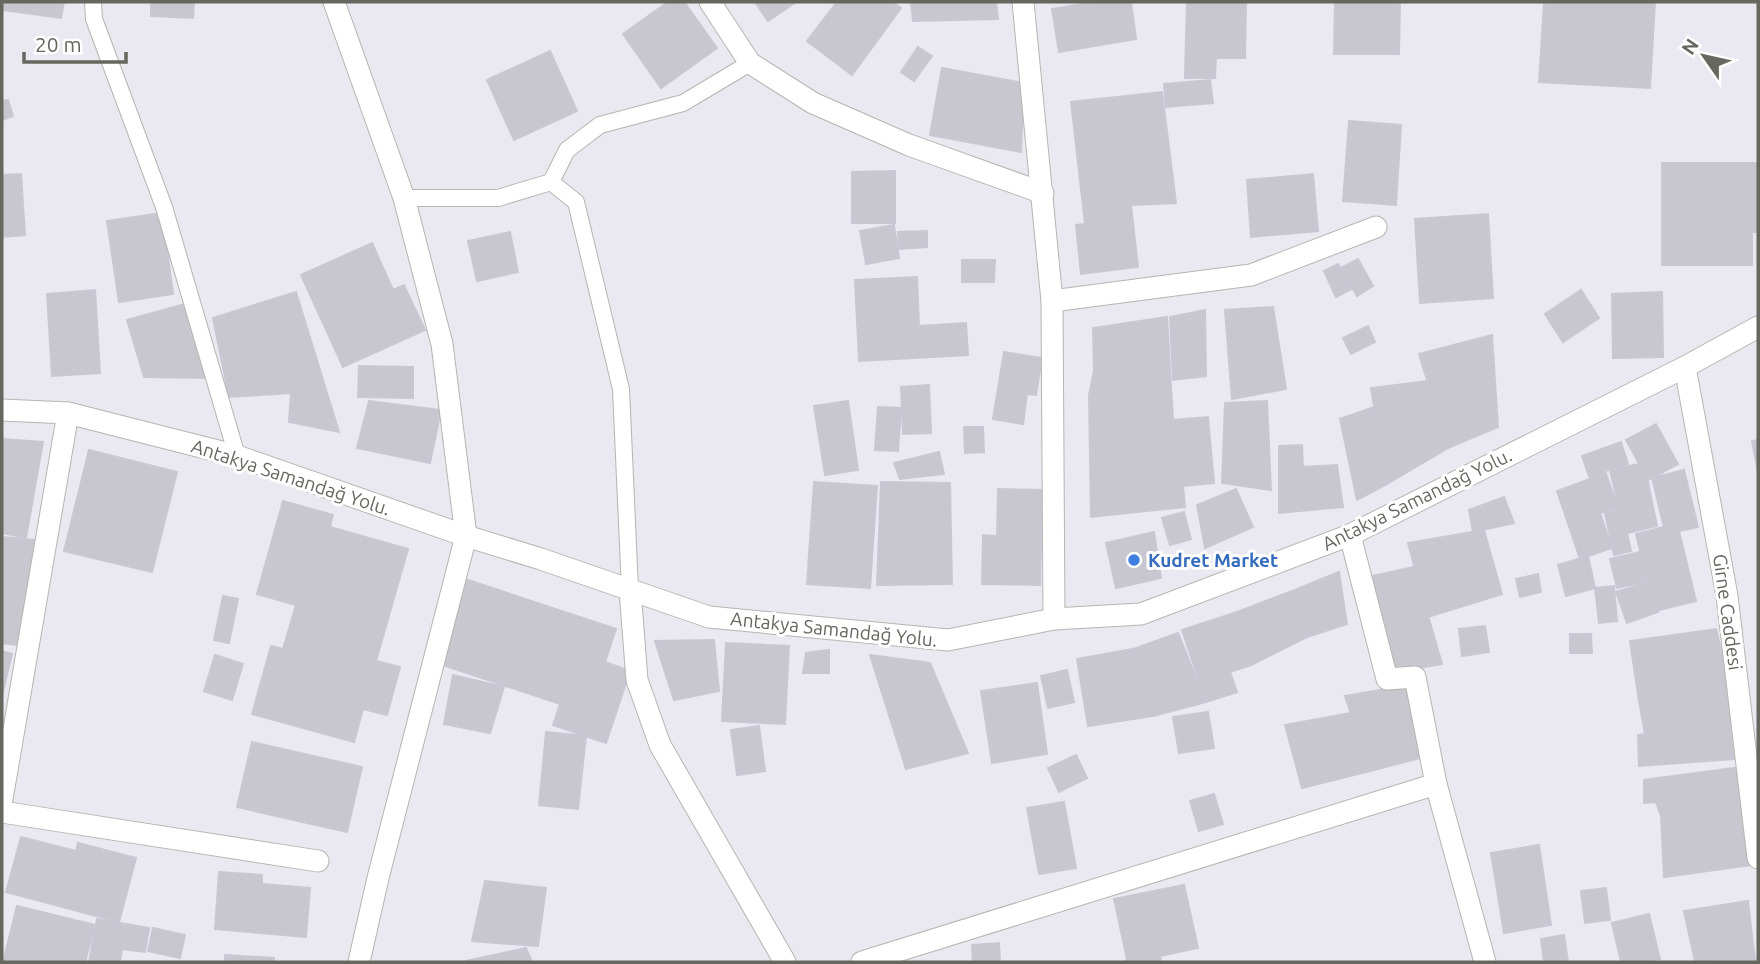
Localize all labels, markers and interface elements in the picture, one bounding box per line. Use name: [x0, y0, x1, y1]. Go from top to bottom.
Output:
scale bar: [24, 21, 126, 65]
north arrow: [1669, 21, 1739, 91]
text: 20 m: [35, 32, 82, 56]
text: N: [1677, 34, 1703, 59]
street label: Antakya Samandağ Yolu.: [189, 434, 393, 520]
street label: Antakya Samandağ Yolu.: [1319, 444, 1515, 554]
place label: Kudret Market: [1148, 549, 1278, 571]
marker: Kudret Market: [1126, 552, 1142, 568]
street label: Girne Caddesi: [1709, 552, 1747, 672]
street label: Antakya Samandağ Yolu.: [729, 607, 939, 651]

